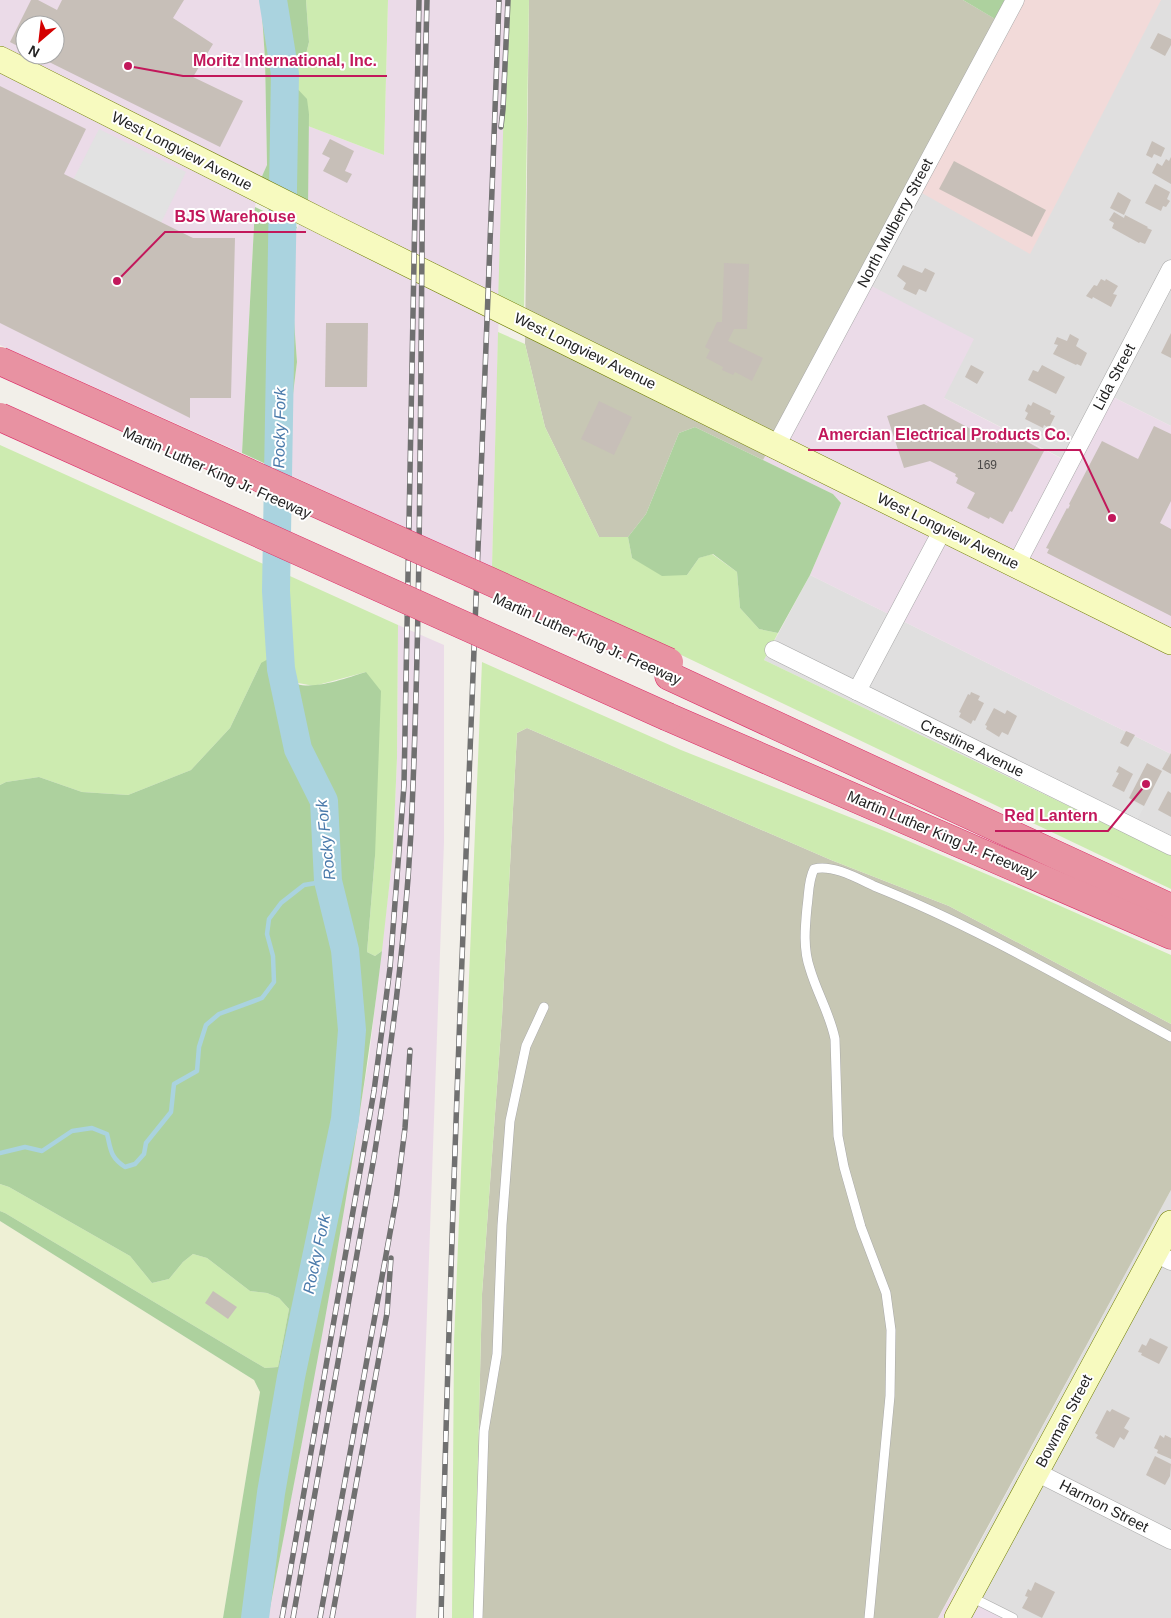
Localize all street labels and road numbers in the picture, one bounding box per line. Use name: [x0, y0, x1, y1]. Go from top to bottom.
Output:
street label: West Longview Avenue: [109, 108, 255, 193]
street label: North Mulberry Street: [853, 155, 936, 290]
street label: West Longview Avenue: [512, 309, 659, 392]
street label: Lida Street: [1089, 340, 1138, 413]
street label: Martin Luther King Jr. Freeway: [120, 423, 314, 522]
street label: West Longview Avenue: [875, 489, 1022, 572]
street label: Martin Luther King Jr. Freeway: [490, 589, 684, 688]
street label: Crestline Avenue: [918, 715, 1027, 780]
street label: Martin Luther King Jr. Freeway: [845, 787, 1040, 882]
street label: Bowman Street: [1032, 1371, 1096, 1470]
street label: Harmon Street: [1057, 1476, 1152, 1536]

